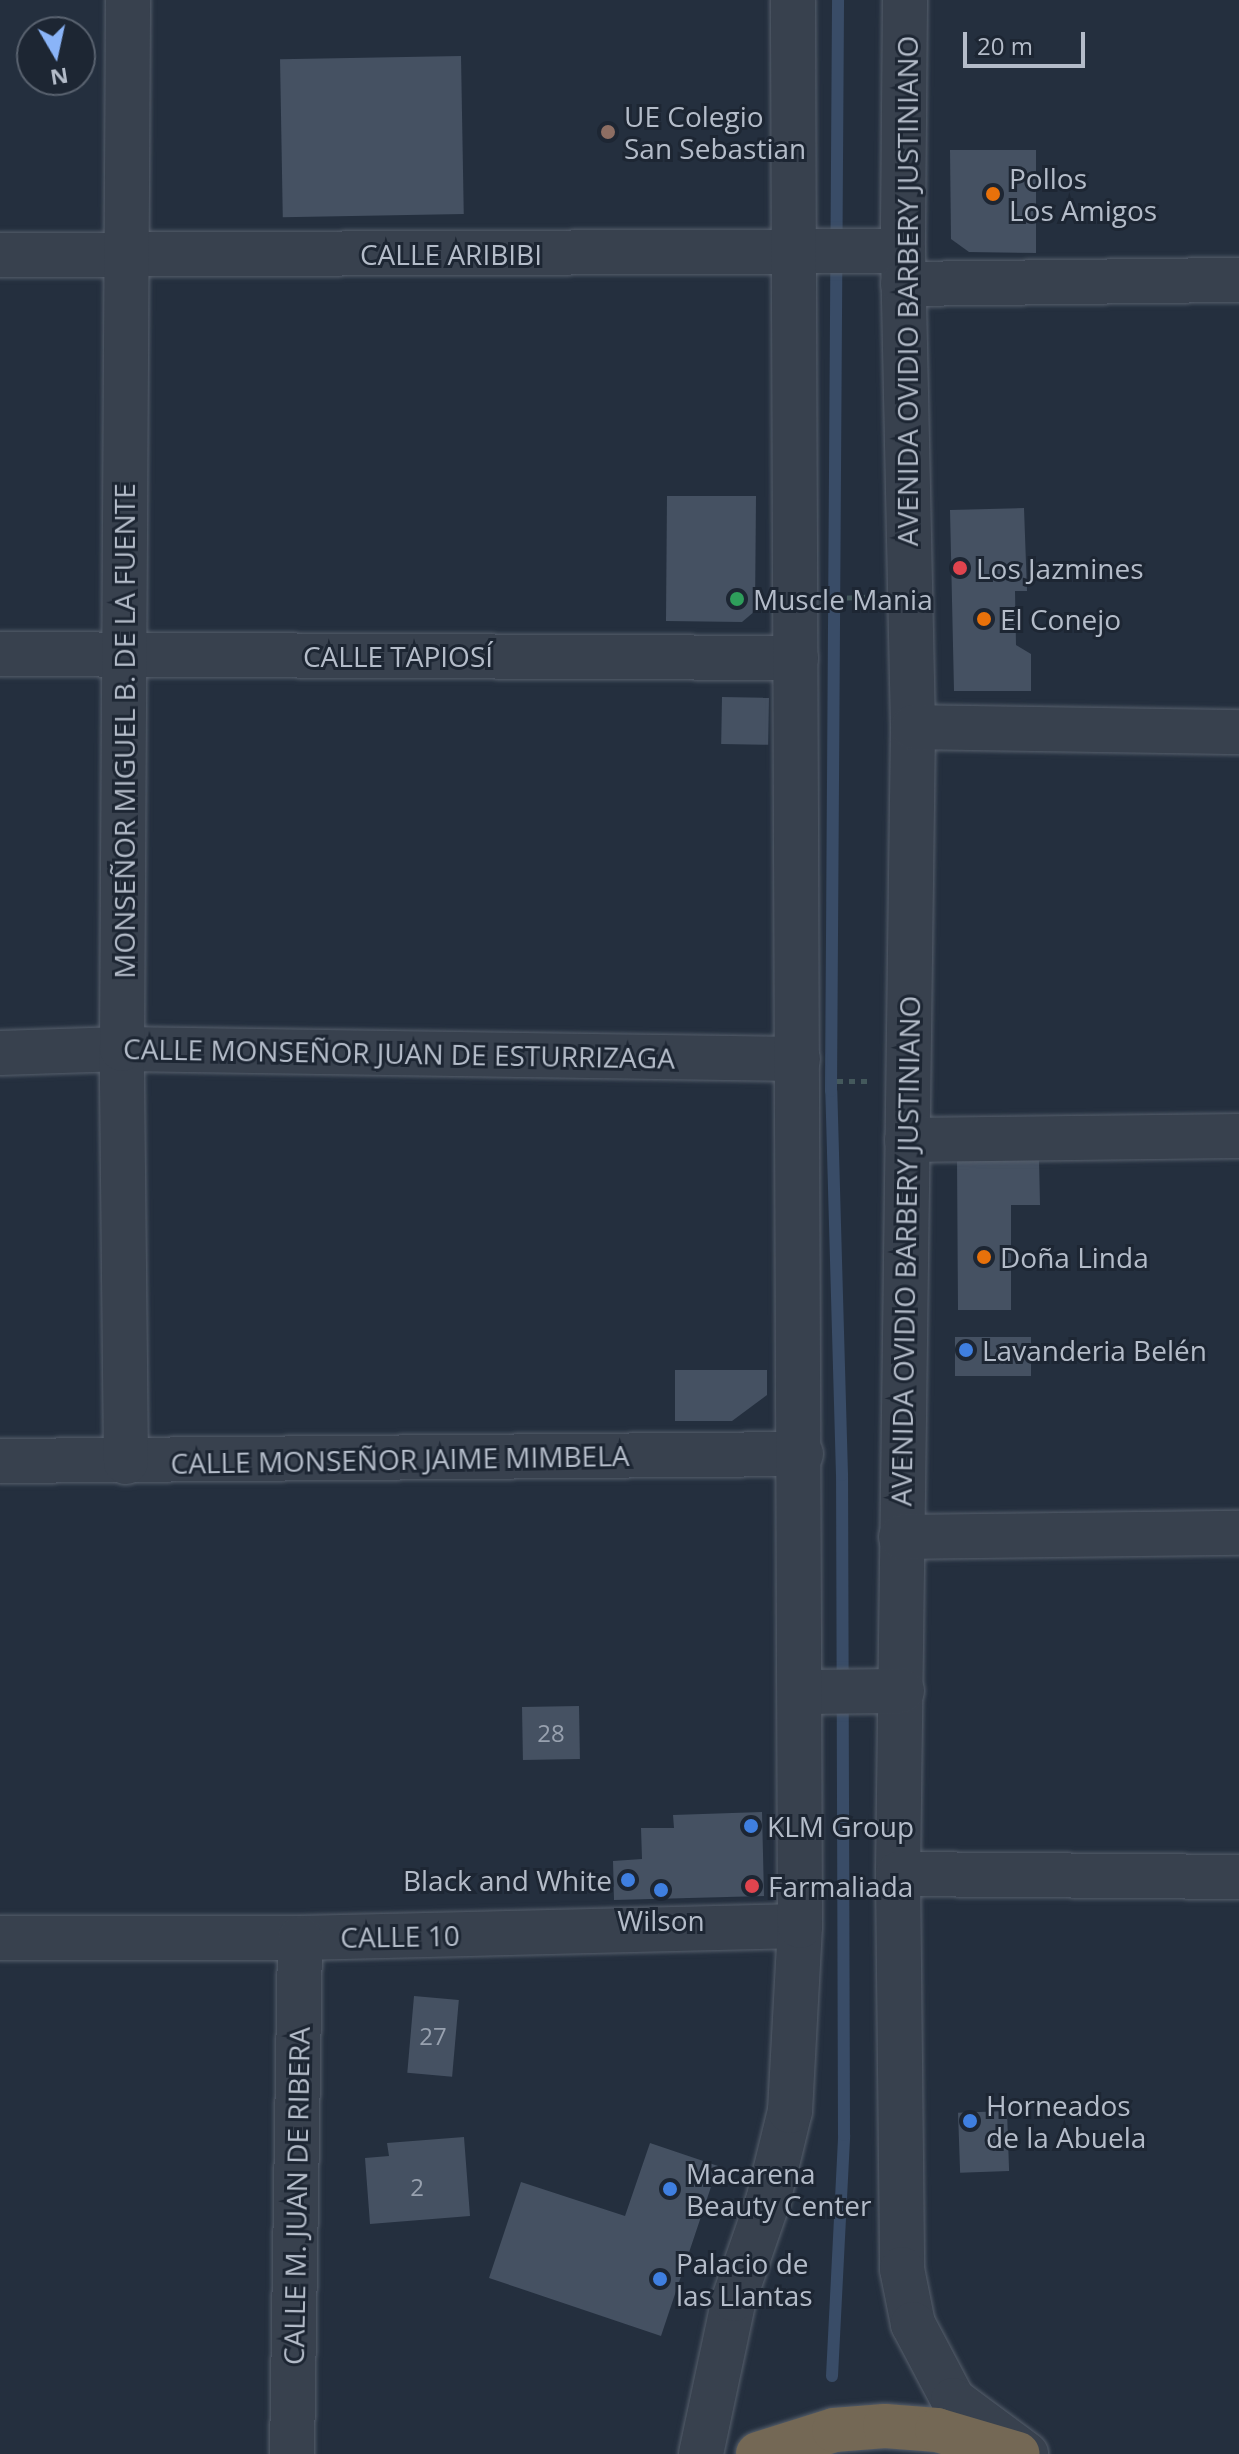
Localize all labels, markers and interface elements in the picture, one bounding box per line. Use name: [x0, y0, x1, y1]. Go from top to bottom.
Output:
north arrow: [16, 16, 96, 96]
scale bar: [967, 16, 1089, 66]
text: 20 m: [977, 29, 1033, 62]
street label: AVENIDA OVIDIO BARBERY JUSTINIANO: [890, 36, 924, 546]
text: N: [48, 62, 71, 94]
place label: UE Colegio San Sebastian: [624, 99, 806, 165]
marker: UE Colegio San Sebastian: [599, 123, 617, 141]
place label: Pollos Los Amigos: [1009, 161, 1157, 227]
marker: Pollos Los Amigos: [984, 185, 1002, 203]
street label: CALLE ARIBIBI: [360, 237, 542, 271]
street label: MONSEÑOR MIGUEL B. DE LA FUENTE: [107, 483, 141, 979]
place label: Los Jazmines: [976, 551, 1144, 585]
marker: Los Jazmines: [951, 559, 969, 577]
place label: Muscle Mania: [753, 582, 933, 616]
marker: Muscle Mania: [728, 590, 746, 608]
place label: El Conejo: [1000, 602, 1121, 636]
marker: El Conejo: [975, 610, 993, 628]
street label: CALLE TAPIOSÍ: [303, 639, 493, 673]
street label: AVENIDA OVIDIO BARBERY JUSTINIANO: [884, 995, 926, 1507]
street label: CALLE MONSEÑOR JUAN DE ESTURRIZAGA: [123, 1031, 675, 1075]
place label: Doña Linda: [1000, 1240, 1149, 1274]
marker: Doña Linda: [975, 1248, 993, 1266]
place label: Lavanderia Belén: [982, 1333, 1207, 1367]
marker: Lavanderia Belén: [957, 1341, 975, 1359]
street label: CALLE MONSEÑOR JAIME MIMBELA: [170, 1438, 630, 1480]
house number: 28: [537, 1719, 565, 1747]
place label: KLM Group: [767, 1809, 914, 1843]
marker: KLM Group: [742, 1817, 760, 1835]
place label: Black and White: [403, 1863, 612, 1897]
place label: Farmaliada: [768, 1869, 913, 1903]
marker: Black and White: [619, 1871, 637, 1889]
marker: Farmaliada: [743, 1877, 761, 1895]
marker: Wilson: [652, 1881, 670, 1899]
place label: Wilson: [617, 1903, 705, 1937]
street label: CALLE 10: [340, 1918, 460, 1954]
house number: 27: [419, 2022, 447, 2050]
street label: CALLE M. JUAN DE RIBERA: [276, 2027, 316, 2365]
place label: Horneados de la Abuela: [986, 2088, 1146, 2154]
marker: Horneados de la Abuela: [961, 2112, 979, 2130]
place label: Macarena Beauty Center: [686, 2156, 872, 2222]
house number: 2: [410, 2173, 424, 2201]
marker: Macarena Beauty Center: [661, 2180, 679, 2198]
place label: Palacio de las Llantas: [676, 2246, 813, 2312]
marker: Palacio de las Llantas: [651, 2270, 669, 2288]

